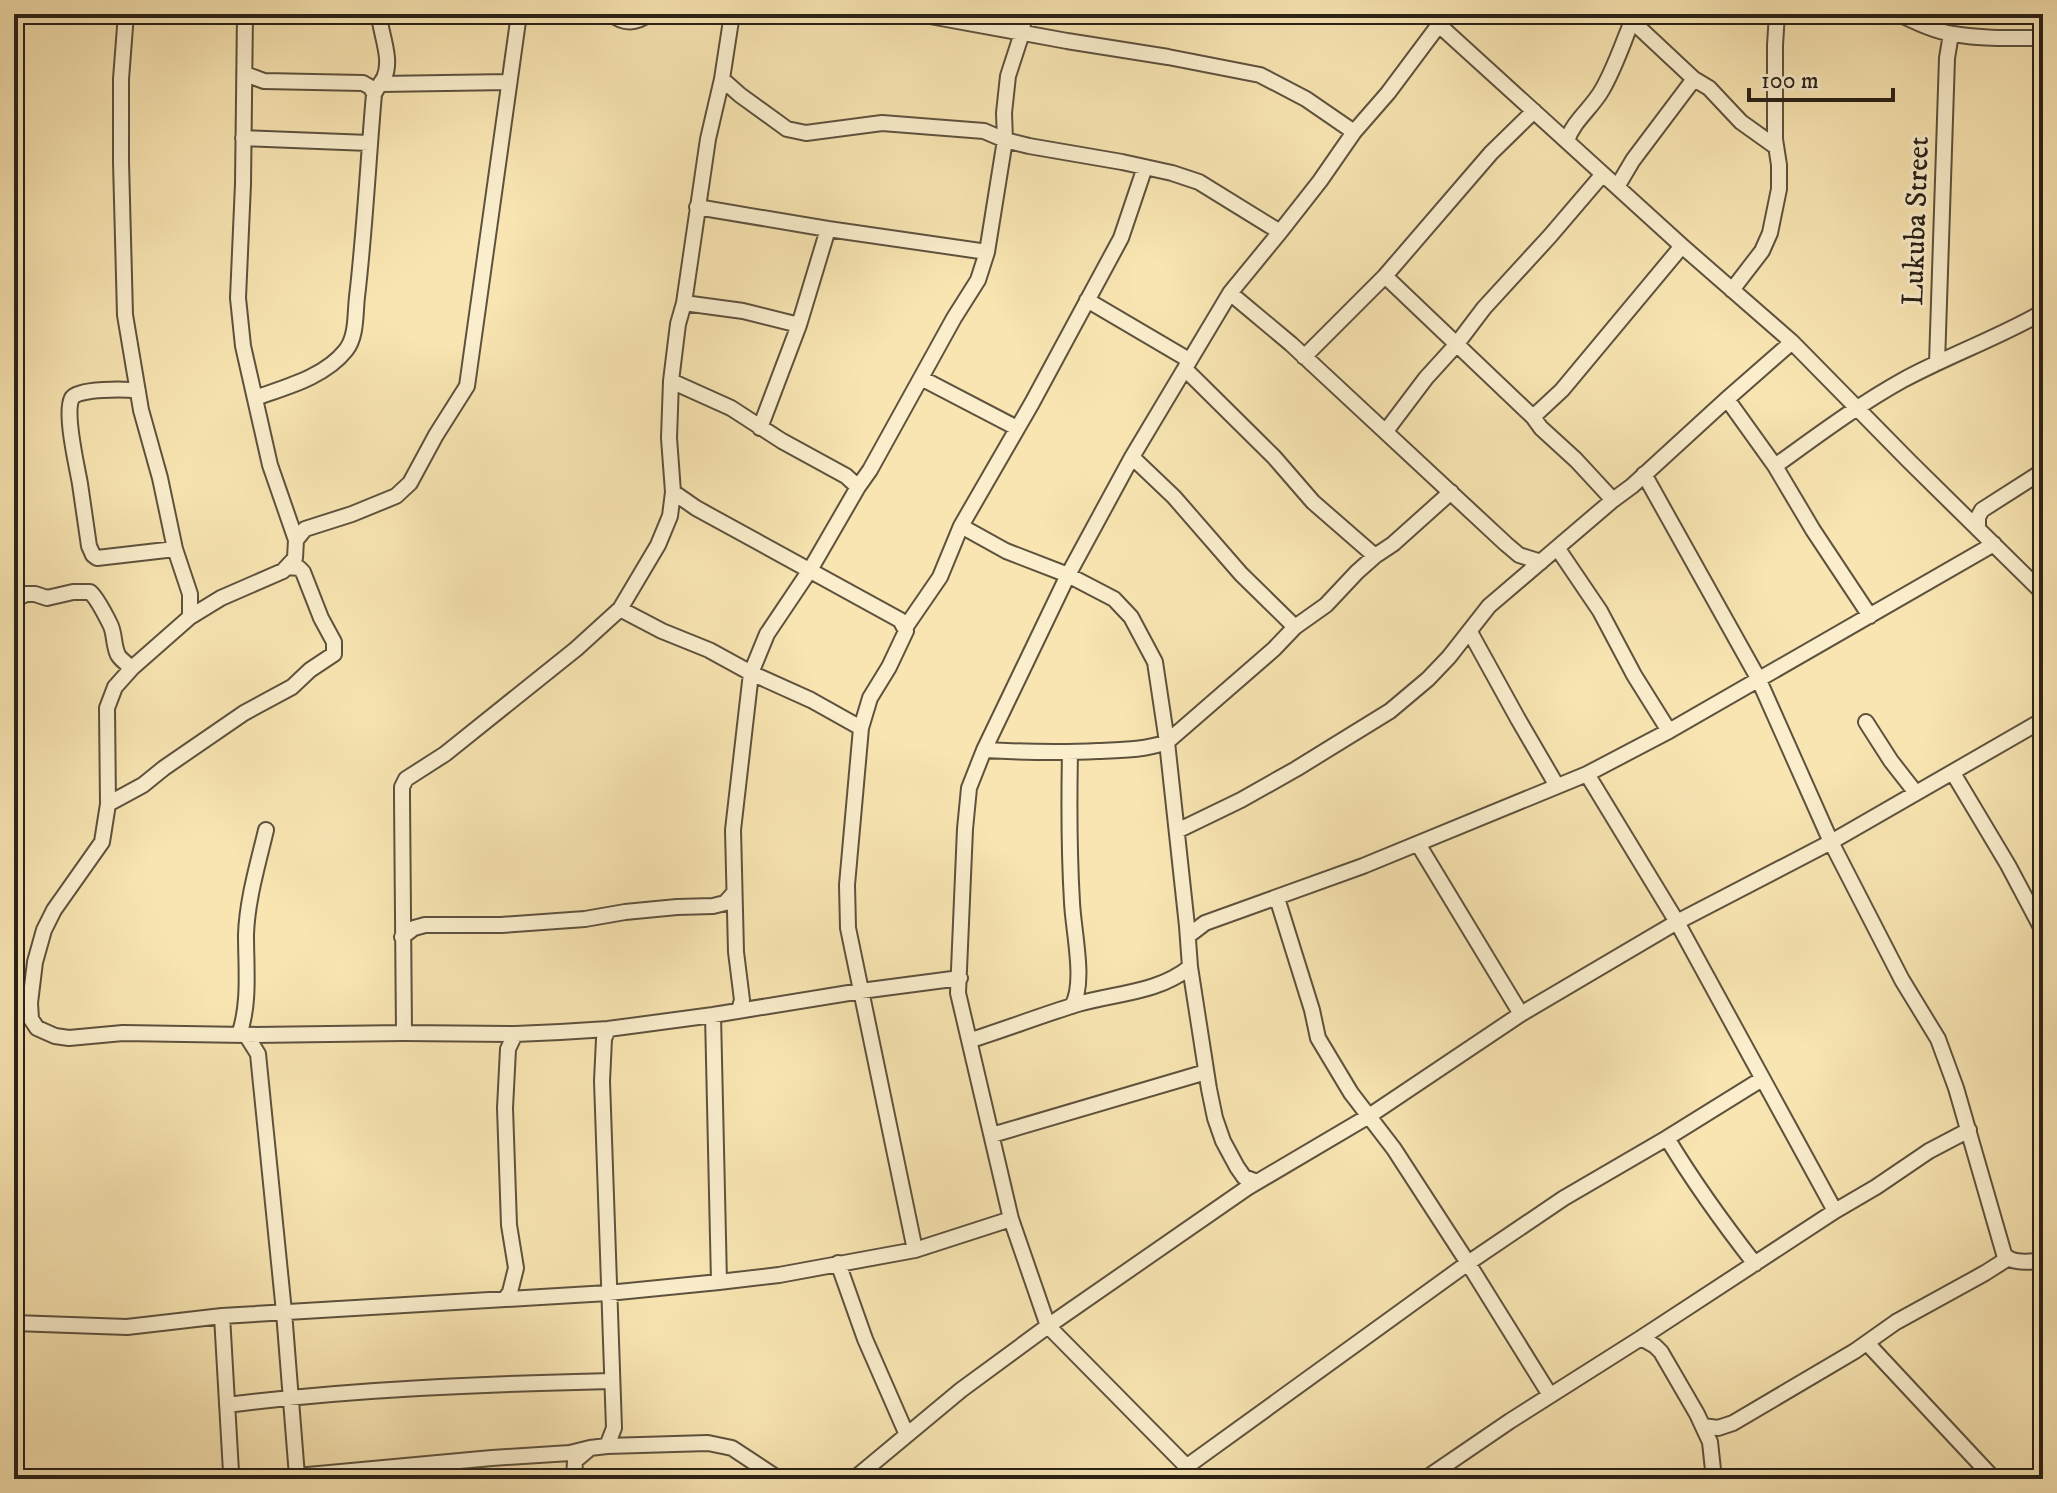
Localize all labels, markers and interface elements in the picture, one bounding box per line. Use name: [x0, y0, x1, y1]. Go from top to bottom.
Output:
scale bar: [1749, 52, 1893, 102]
text: 100 m: [1761, 66, 1819, 96]
street label: Lukuba Street: [1895, 136, 1938, 306]

